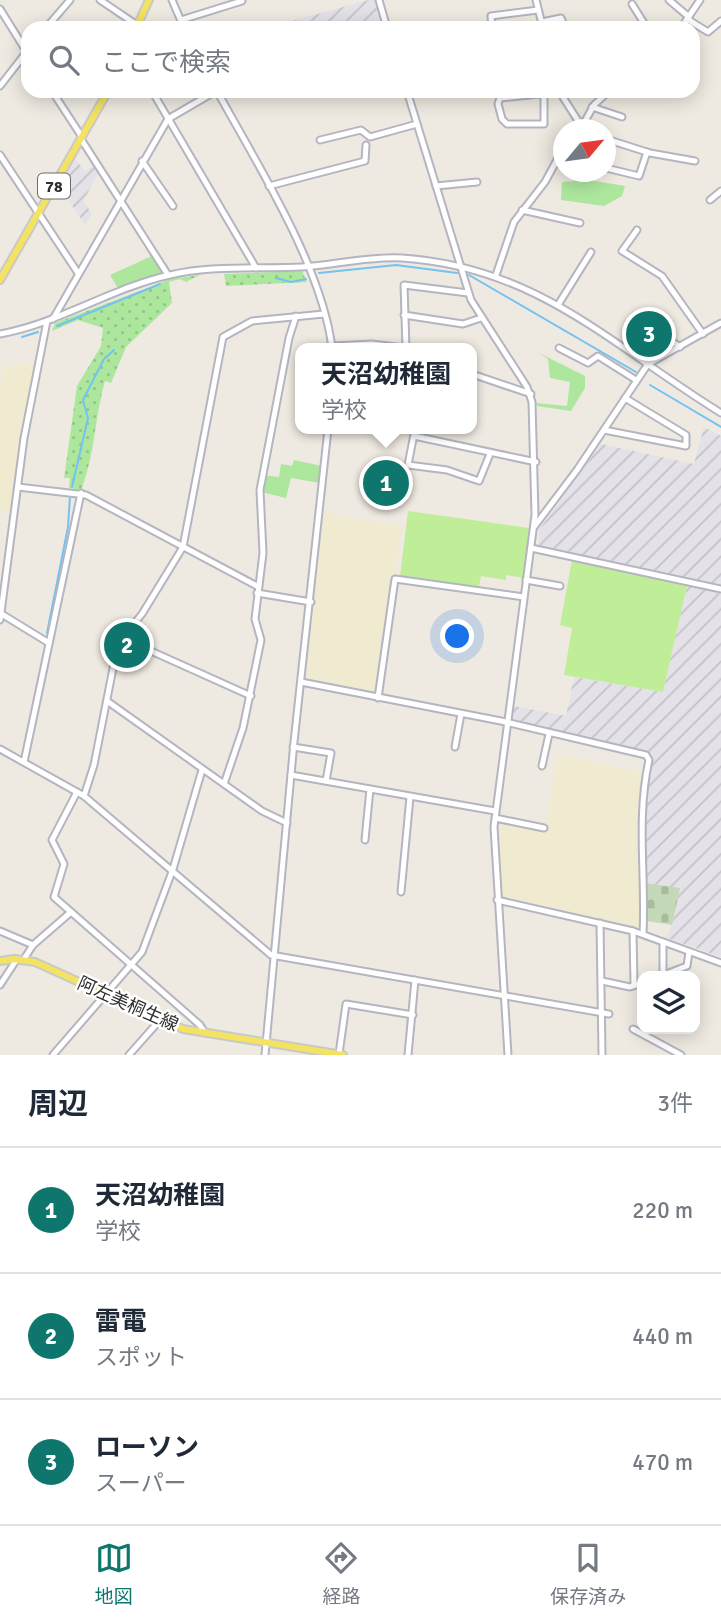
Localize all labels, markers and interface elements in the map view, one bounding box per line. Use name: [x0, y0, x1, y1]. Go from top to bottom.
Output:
search box: [21, 21, 700, 98]
icon: search: [45, 41, 83, 79]
text: ここで検索: [101, 47, 231, 79]
north arrow: [553, 119, 616, 182]
road number: 78: [38, 174, 70, 198]
pin: 3: [626, 308, 672, 360]
popup: [295, 343, 477, 434]
text: 天沼幼稚園: [321, 359, 451, 391]
text: 学校: [321, 396, 367, 425]
pin: 1: [363, 457, 409, 509]
pin: 2: [104, 619, 150, 671]
your location: [440, 619, 474, 653]
map controls: [637, 971, 700, 1034]
button: layers: [637, 971, 700, 1034]
street label: 阿左美桐生線: [74, 972, 182, 1036]
text: 周辺: [28, 1086, 88, 1123]
text: 3件: [658, 1089, 693, 1118]
text: 天沼幼稚園: [95, 1180, 225, 1212]
text: 1: [45, 1196, 57, 1225]
text: 220 m: [632, 1196, 693, 1225]
text: 学校: [95, 1217, 141, 1246]
text: 雷電: [95, 1306, 147, 1338]
text: 2: [45, 1322, 57, 1351]
text: 440 m: [632, 1322, 693, 1351]
text: スポット: [95, 1343, 187, 1372]
text: ローソン: [95, 1432, 199, 1464]
text: 3: [45, 1448, 57, 1477]
text: 470 m: [632, 1448, 693, 1477]
text: スーパー: [95, 1469, 187, 1498]
tab: 地図: [95, 1539, 133, 1609]
tab: 経路: [322, 1539, 360, 1609]
tab: 保存済み: [550, 1539, 626, 1609]

